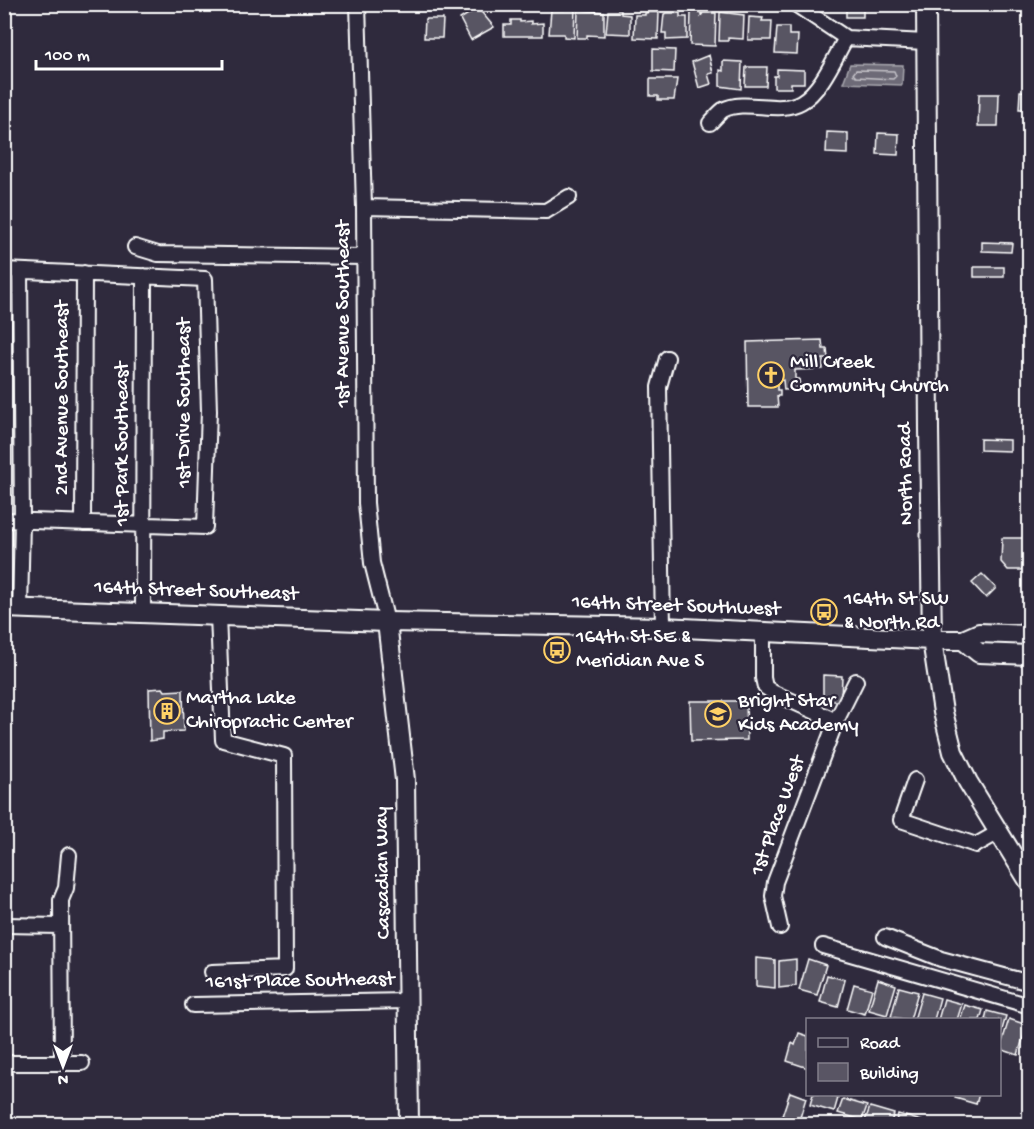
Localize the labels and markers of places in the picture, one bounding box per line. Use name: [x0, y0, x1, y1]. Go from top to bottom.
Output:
place label: Mill Creek Community Church: [790, 351, 949, 400]
church icon: Mill Creek Community Church: [756, 360, 786, 390]
place label: 164th St SW & North Rd: [843, 588, 949, 637]
bus stop icon: 164th St SW & North Rd: [809, 597, 839, 627]
place label: 164th St SE & Meridian Ave S: [575, 626, 704, 675]
bus stop icon: 164th St SE & Meridian Ave S: [542, 635, 572, 665]
place label: Martha Lake Chiropractic Center: [186, 687, 354, 736]
place label: Bright Star Kids Academy: [737, 690, 859, 739]
building icon: Martha Lake Chiropractic Center: [152, 696, 182, 726]
school or university icon: Bright Star Kids Academy: [703, 699, 733, 729]

